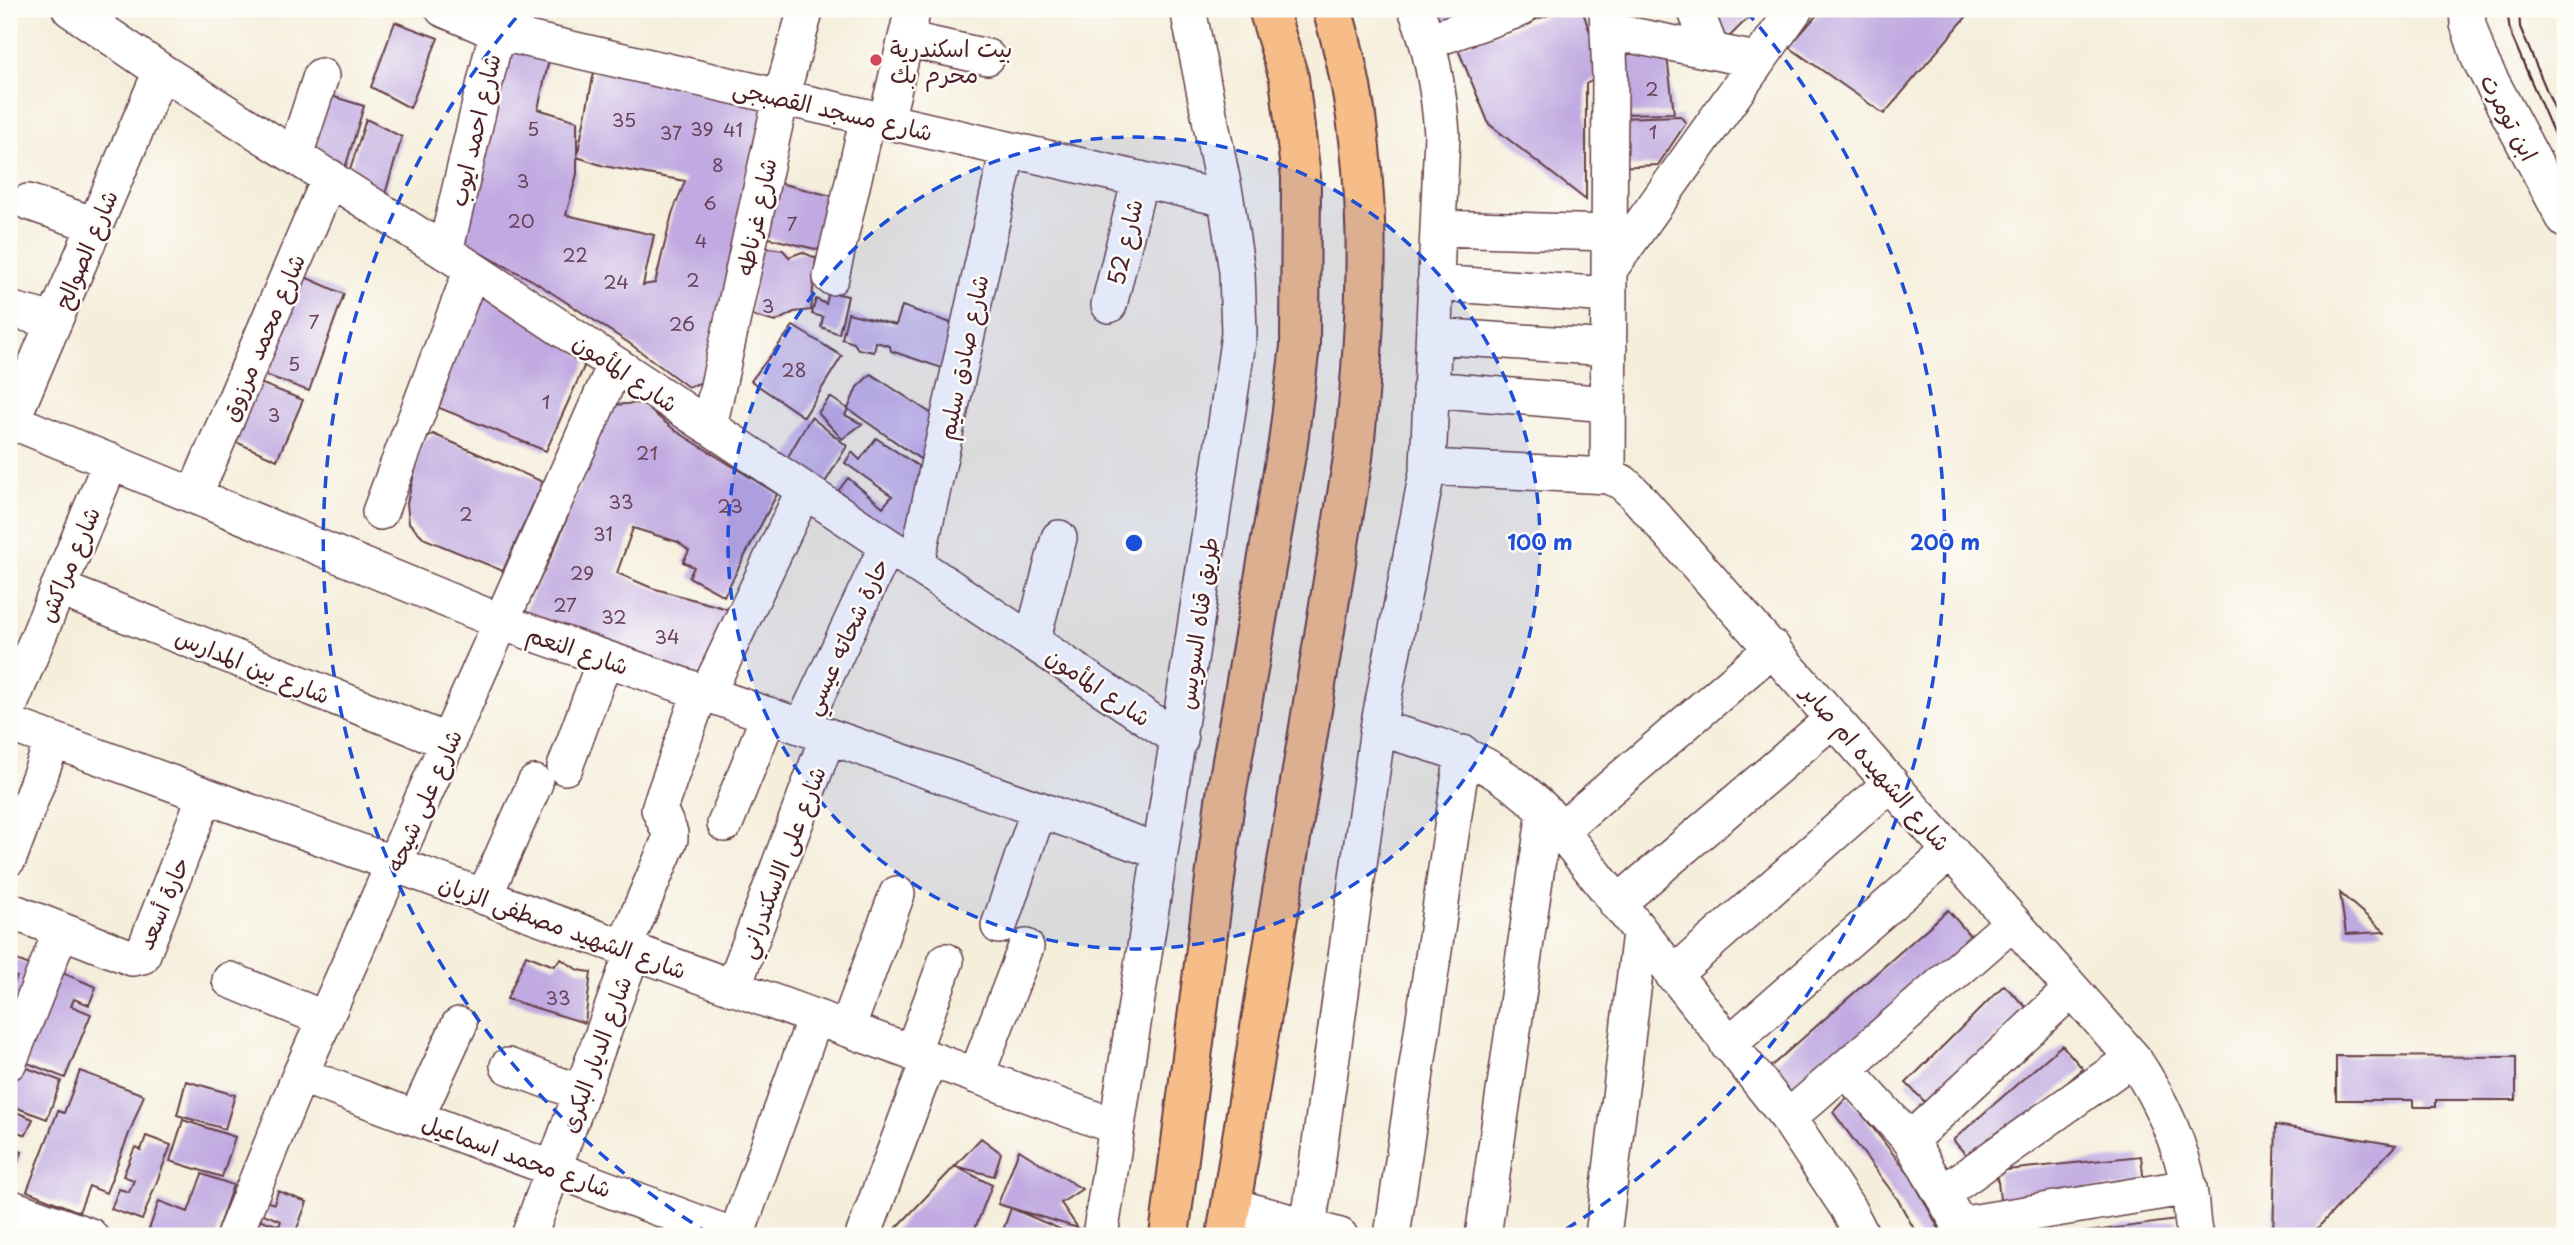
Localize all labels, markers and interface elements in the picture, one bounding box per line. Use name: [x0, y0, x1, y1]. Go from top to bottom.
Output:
place label: بيت اسكندرية محرم بك: [890, 30, 1012, 92]
street label: شارع احمد ايوب: [439, 50, 509, 210]
marker: بيت اسكندرية محرم بك: [868, 52, 884, 68]
street label: ابن تومرت: [2472, 67, 2548, 167]
street label: شارع مسجد القصبجى: [730, 69, 936, 149]
house number: 2: [1645, 74, 1659, 102]
house number: 35: [612, 105, 636, 133]
house number: 5: [527, 114, 539, 142]
house number: 39: [690, 114, 714, 142]
house number: 41: [723, 115, 743, 143]
house number: 1: [1649, 117, 1657, 145]
house number: 37: [660, 118, 682, 146]
house number: 8: [712, 150, 724, 178]
street label: شارع غرناطه: [725, 155, 785, 279]
house number: 3: [517, 166, 529, 194]
street label: شارع الصوالح: [44, 184, 126, 314]
house number: 6: [703, 188, 717, 216]
street label: شارع 52: [1097, 195, 1151, 289]
house number: 20: [507, 206, 535, 234]
house number: 7: [787, 209, 798, 237]
house number: 4: [695, 226, 707, 254]
house number: 22: [562, 240, 588, 268]
street label: شارع محمد مرزوق: [211, 248, 313, 426]
house number: 2: [686, 265, 700, 293]
house number: 24: [603, 267, 629, 295]
street label: شارع صادق سليم: [927, 271, 999, 443]
house number: 3: [762, 291, 774, 319]
house number: 7: [309, 307, 320, 335]
house number: 26: [669, 309, 695, 337]
street label: شارع المأمون: [566, 324, 686, 420]
house number: 5: [288, 349, 300, 377]
house number: 28: [781, 355, 807, 383]
house number: 1: [542, 387, 550, 415]
house number: 3: [268, 400, 280, 428]
house number: 21: [636, 438, 658, 466]
house number: 33: [609, 487, 633, 515]
house number: 23: [717, 491, 743, 519]
house number: 2: [459, 499, 473, 527]
street label: شارع مراكش: [28, 501, 108, 627]
house number: 31: [593, 519, 613, 547]
text: 100 m: [1507, 525, 1573, 557]
text: 200 m: [1910, 525, 1980, 557]
centre of rings: [1122, 531, 1146, 555]
street label: طريق قناه السويس: [1168, 534, 1226, 712]
street label: حارة شحاته عيسي: [793, 552, 901, 722]
house number: 29: [570, 558, 594, 586]
house number: 27: [553, 590, 577, 618]
house number: 32: [601, 602, 627, 630]
street label: شارع النعم: [522, 615, 634, 685]
street label: شارع بين المدارس: [170, 618, 336, 712]
house number: 34: [654, 622, 680, 650]
street label: شارع المأمون: [1039, 638, 1159, 734]
street label: شارع الشهيده ام صابر: [1791, 674, 1960, 860]
street label: شارع على شيحه: [376, 723, 470, 877]
street label: شارع على الاسكندراني: [728, 761, 838, 965]
street label: حارة أسعد: [127, 851, 197, 955]
street label: شارع الشهيد مصطفى الزيان: [434, 865, 692, 987]
street label: شارع الديار البكرى: [550, 971, 640, 1137]
house number: 33: [546, 983, 570, 1011]
street label: شارع محمد اسماعيل: [417, 1104, 617, 1206]

